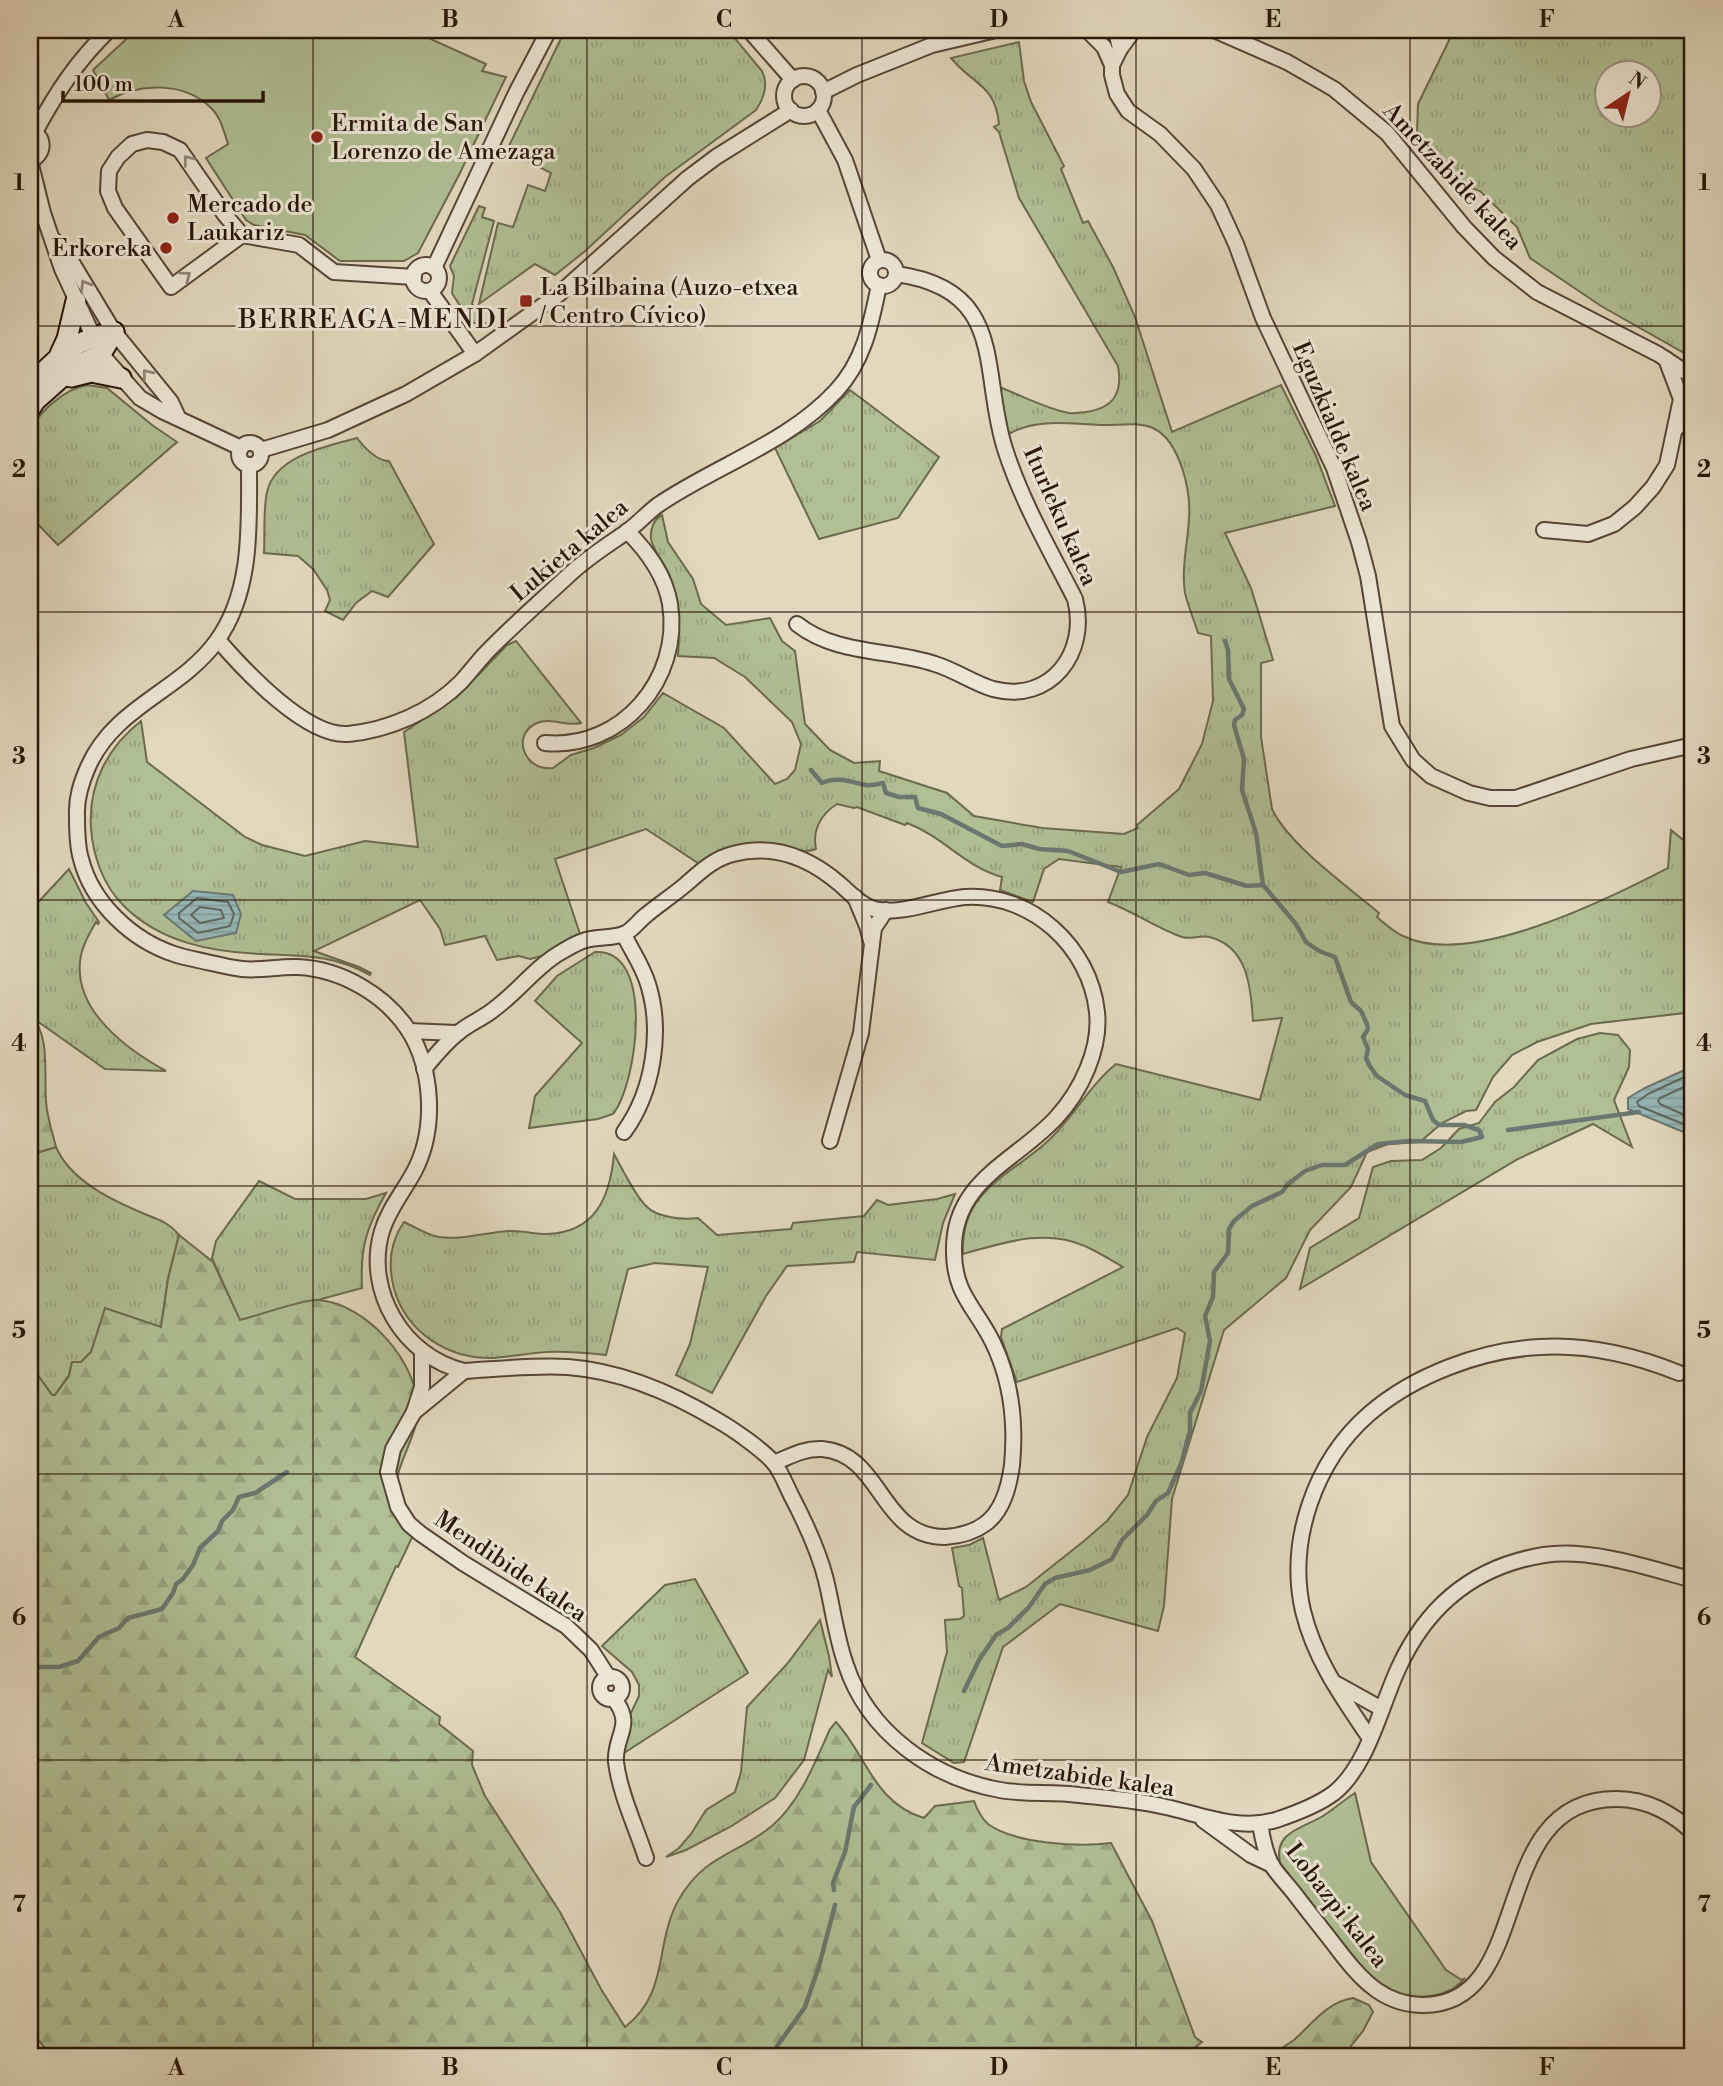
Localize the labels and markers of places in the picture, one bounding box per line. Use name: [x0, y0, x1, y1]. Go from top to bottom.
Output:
place label: Ermita de San Lorenzo de Amezaga: [331, 109, 556, 167]
marker: Ermita de San Lorenzo de Amezaga: [309, 129, 325, 145]
place label: Mercado de Laukariz: [187, 190, 313, 248]
marker: Mercado de Laukariz: [165, 210, 181, 226]
place label: Erkoreka: [52, 234, 153, 264]
marker: Erkoreka: [158, 240, 174, 256]
place label: La Bilbaina (Auzo-etxea / Centro Cívico): [539, 273, 799, 331]
marker: La Bilbaina (Auzo-etxea / Centro Cívico): [518, 293, 534, 309]

